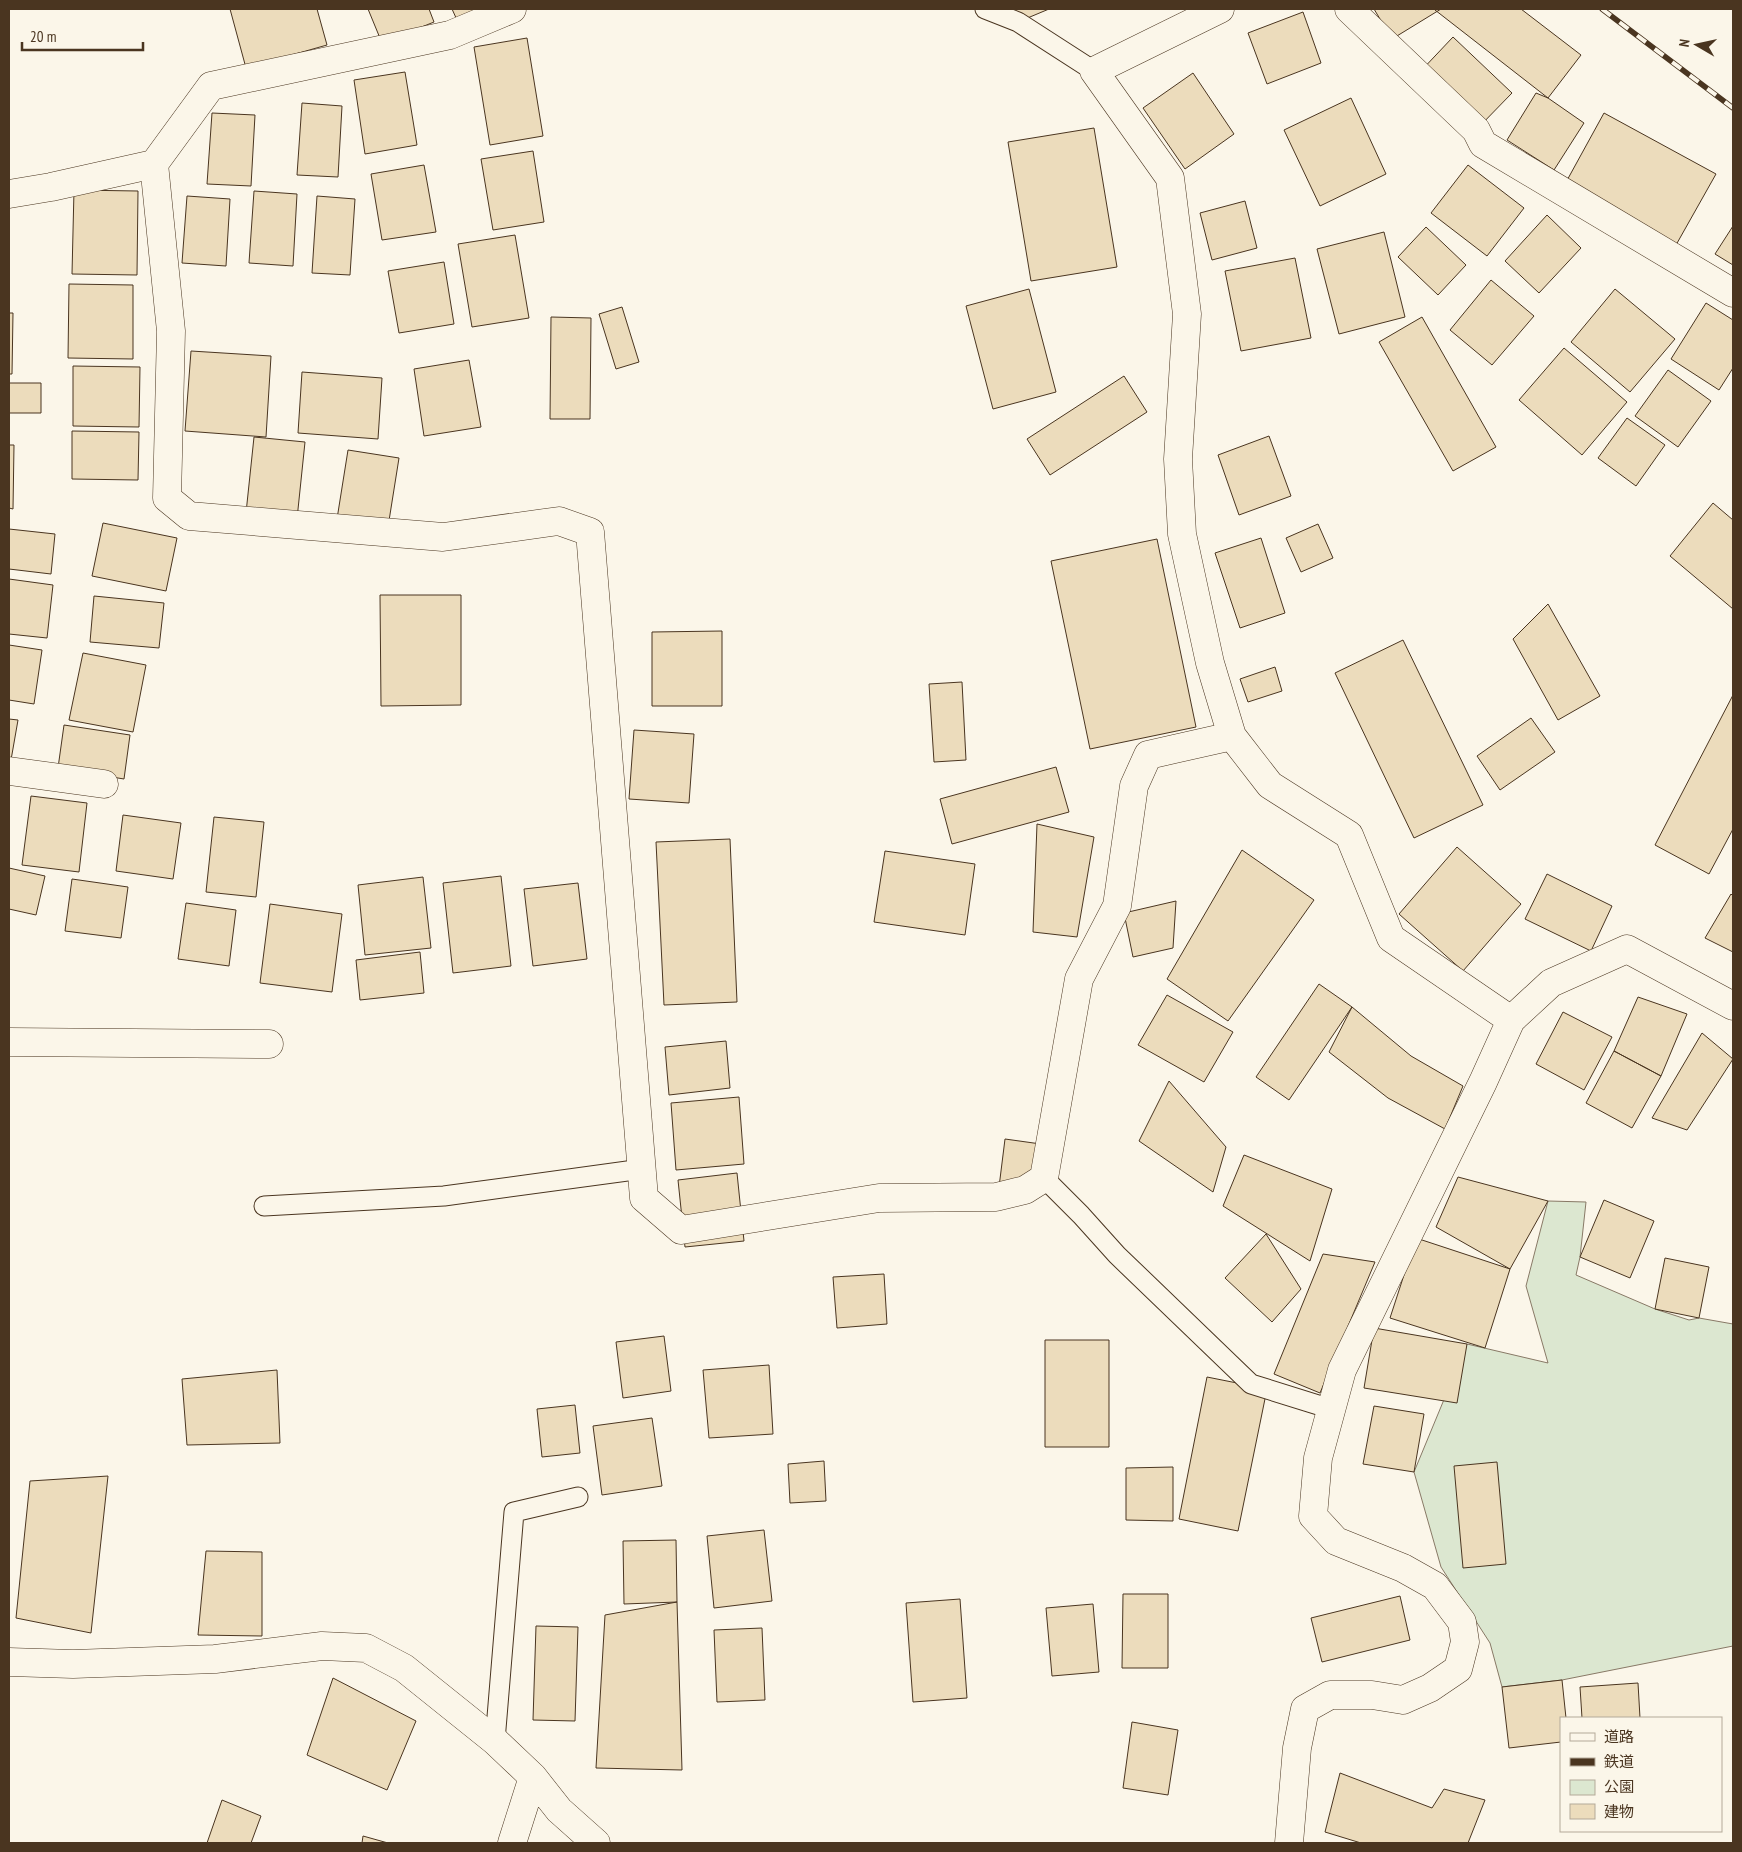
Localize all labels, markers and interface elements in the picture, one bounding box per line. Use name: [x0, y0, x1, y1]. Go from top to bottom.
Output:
scale bar: [22, 20, 144, 52]
north arrow: [1672, 20, 1722, 70]
text: 20 m: [30, 27, 56, 46]
text: N: [1675, 38, 1694, 48]
legend: [1560, 1717, 1722, 1832]
text: 道路: [1604, 1727, 1634, 1746]
text: 鉄道: [1604, 1752, 1634, 1771]
text: 公園: [1604, 1777, 1634, 1796]
text: 建物: [1604, 1802, 1634, 1821]

